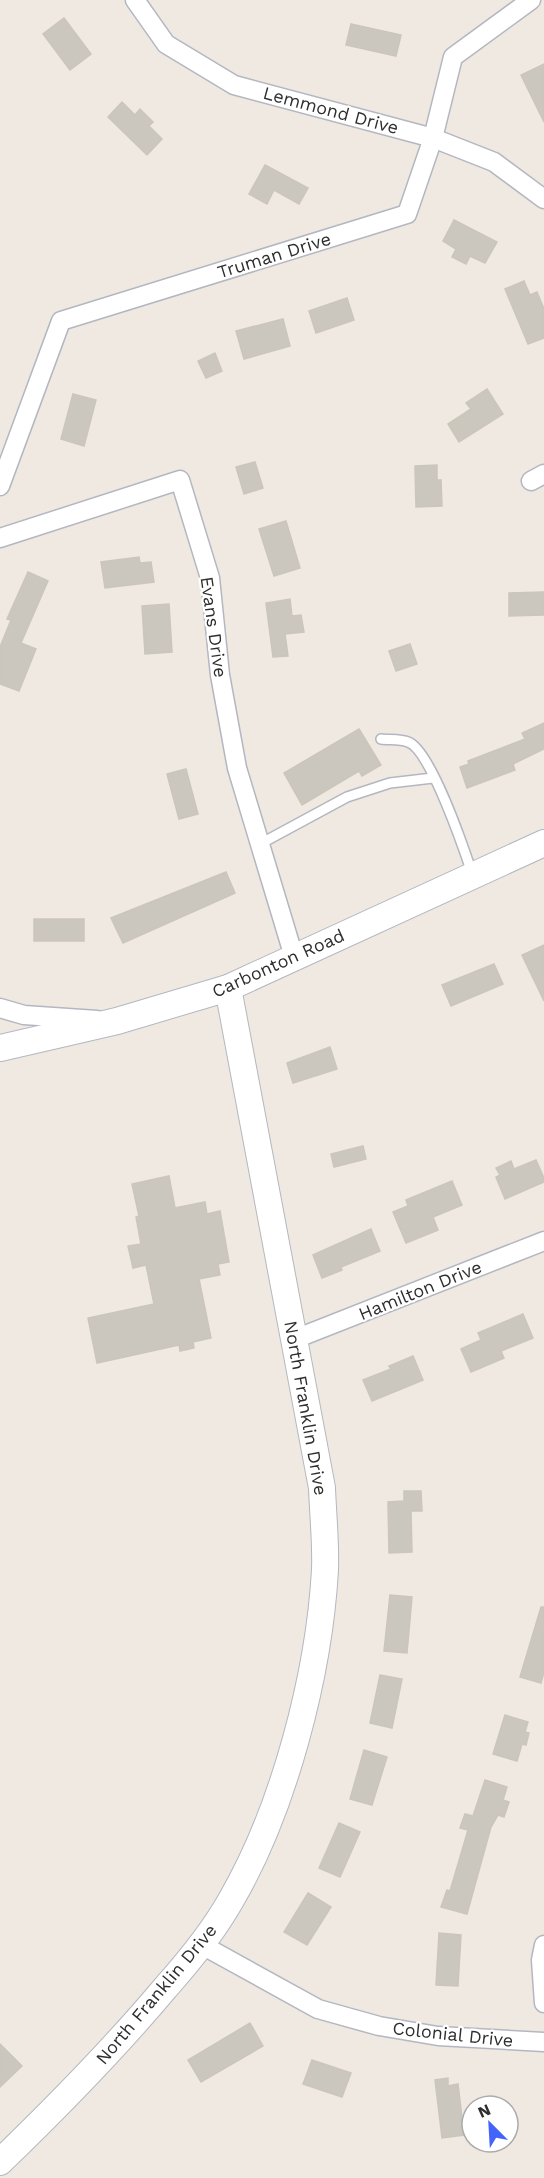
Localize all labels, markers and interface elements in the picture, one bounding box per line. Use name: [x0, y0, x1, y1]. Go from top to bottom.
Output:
street label: Lemmond Drive: [261, 82, 401, 138]
street label: Truman Drive: [215, 228, 333, 282]
street label: Evans Drive: [197, 575, 231, 679]
street label: Carbonton Road: [209, 924, 347, 1002]
street label: Hamilton Drive: [355, 1256, 485, 1324]
street label: North Franklin Drive: [280, 1319, 332, 1497]
street label: North Franklin Drive: [91, 1920, 221, 2068]
street label: Colonial Drive: [392, 2017, 514, 2051]
north arrow: [460, 2094, 520, 2154]
text: N: [475, 2100, 493, 2122]

